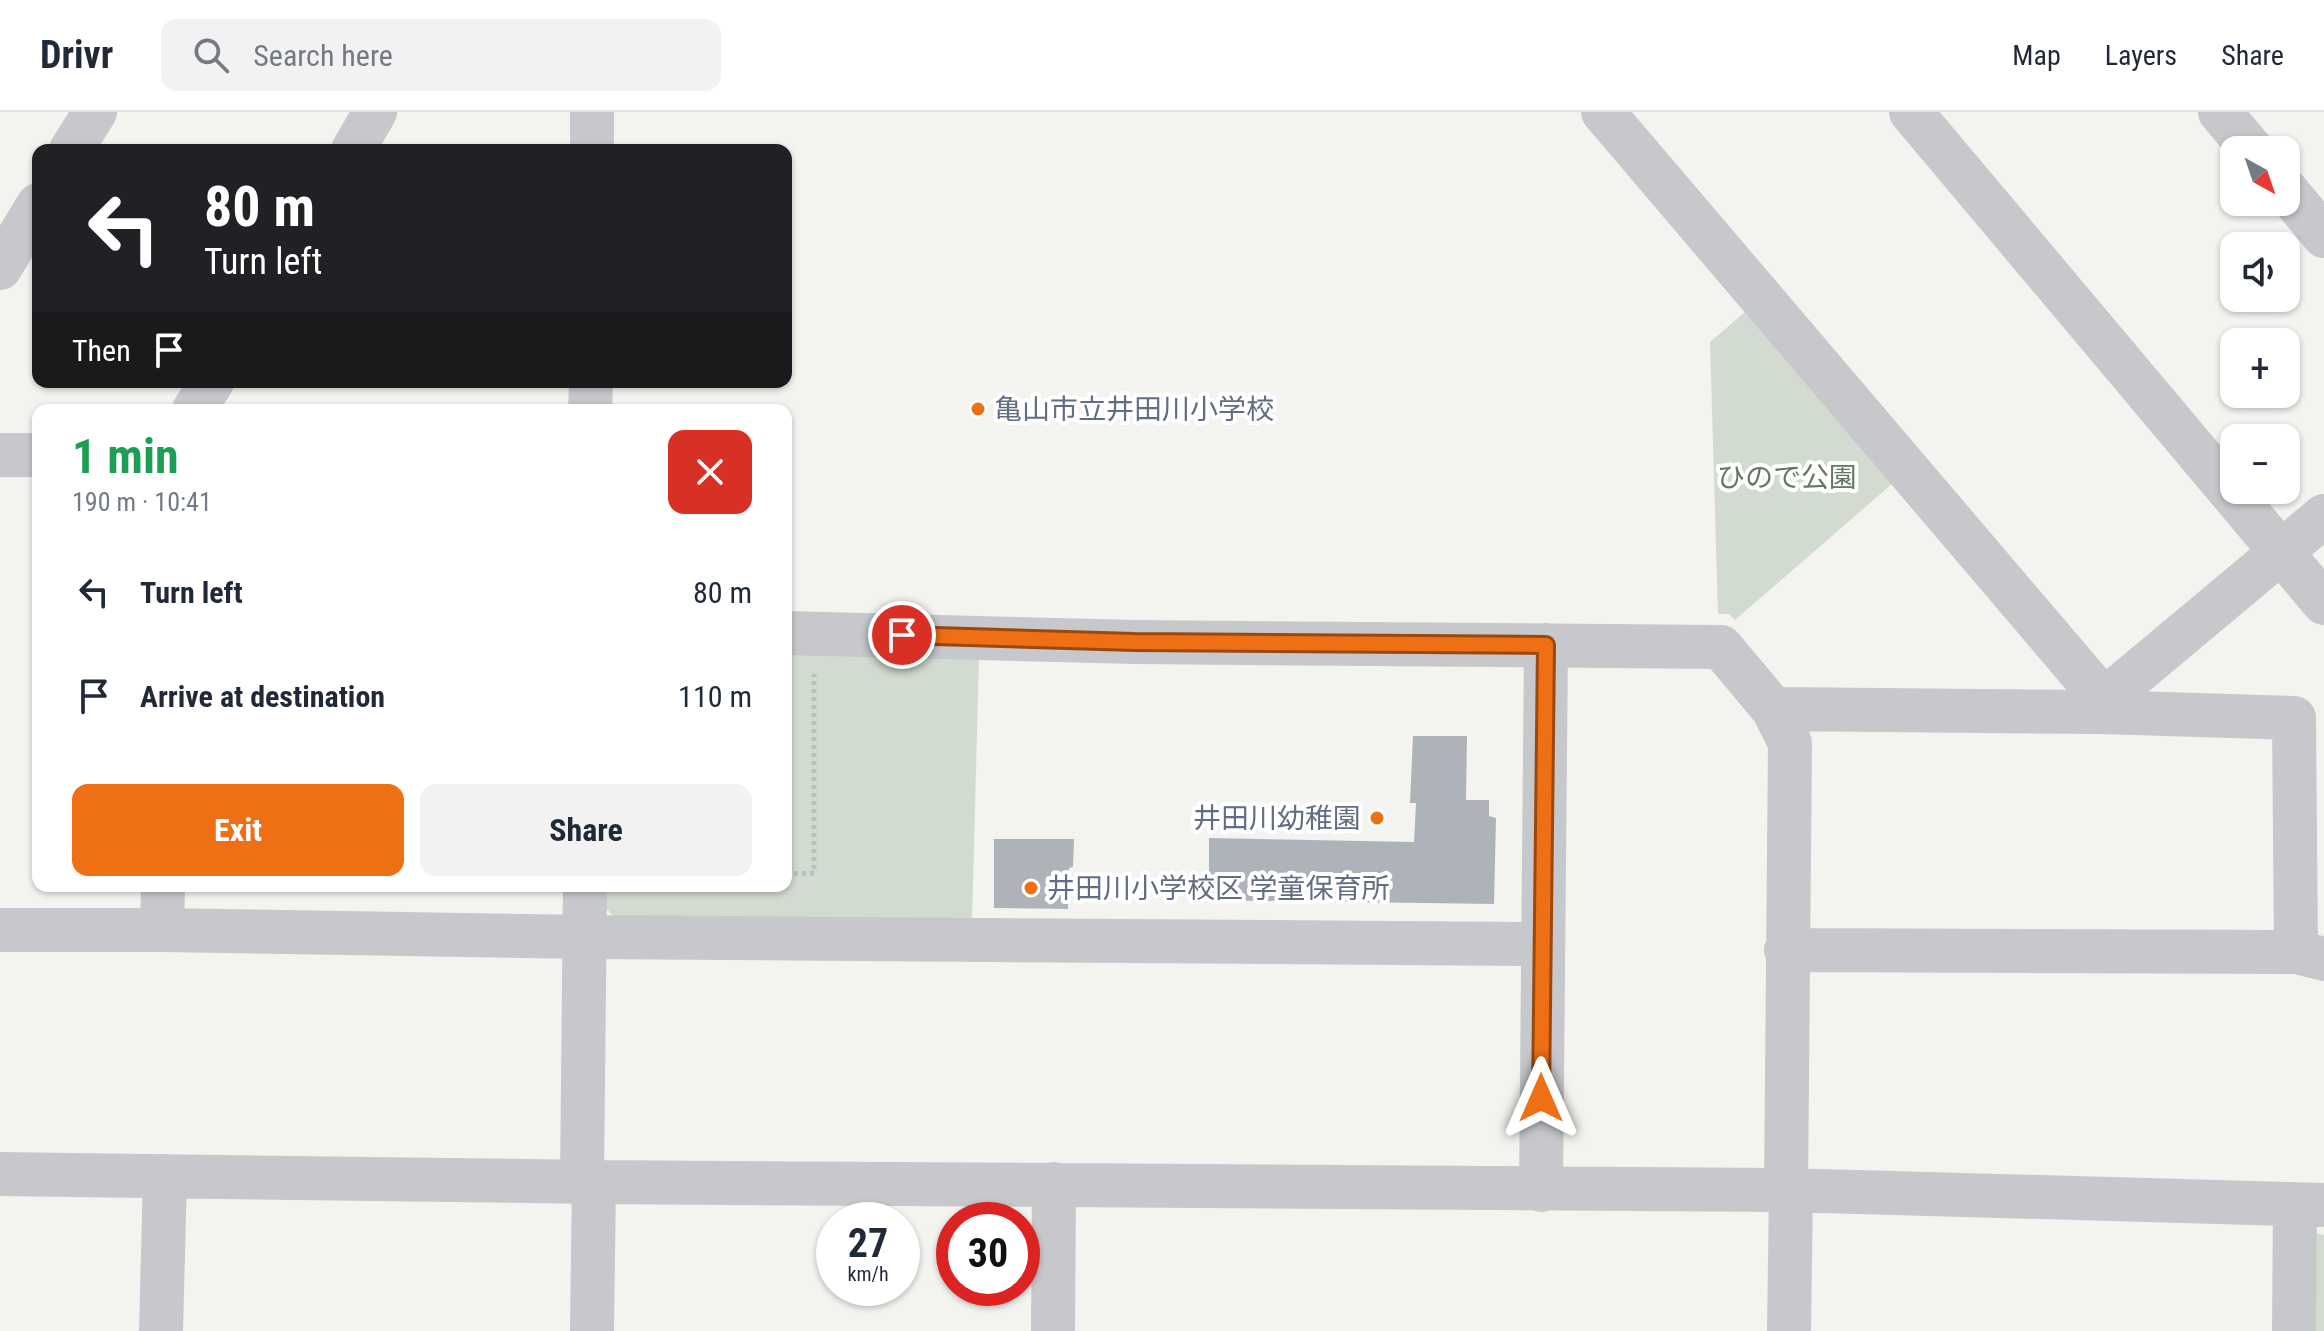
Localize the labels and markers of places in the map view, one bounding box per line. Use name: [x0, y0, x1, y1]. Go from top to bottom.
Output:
place label: 亀山市立井田川小学校: [994, 393, 1274, 426]
marker: 亀山市立井田川小学校: [969, 400, 987, 418]
pin: [868, 601, 936, 669]
place label: 井田川幼稚園: [1193, 802, 1361, 835]
marker: 井田川幼稚園: [1368, 809, 1386, 827]
place label: 井田川小学校区 学童保育所: [1047, 872, 1389, 905]
marker: 井田川小学校区 学童保育所: [1022, 879, 1040, 897]

